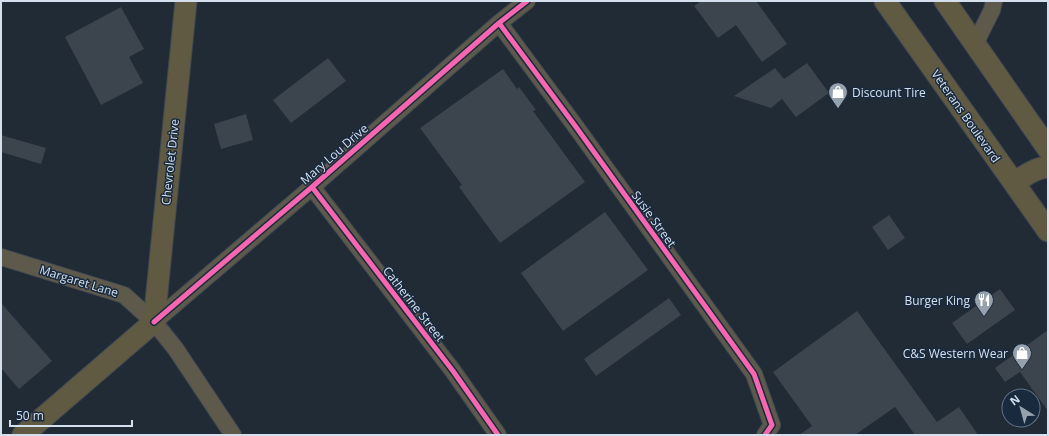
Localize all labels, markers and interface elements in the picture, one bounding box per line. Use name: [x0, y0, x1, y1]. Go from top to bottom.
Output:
street label: Veterans Boulevard: [928, 66, 1004, 166]
shop icon: Discount Tire: [827, 81, 849, 109]
place label: Discount Tire: [852, 84, 926, 101]
street label: Chevrolet Drive: [157, 118, 183, 206]
street label: Mary Lou Drive: [296, 120, 372, 188]
street label: Susie Street: [628, 187, 680, 251]
street label: Margaret Lane: [37, 261, 121, 301]
street label: Catherine Street: [379, 263, 449, 345]
restaurant icon: Burger King: [973, 289, 995, 317]
place label: Burger King: [904, 292, 970, 309]
shop icon: C&S Western Wear: [1011, 342, 1033, 370]
place label: C&S Western Wear: [903, 345, 1008, 362]
north arrow: [1001, 388, 1041, 428]
text: N: [1007, 391, 1023, 408]
scale bar: [10, 402, 132, 428]
text: 50 m: [16, 407, 44, 424]

